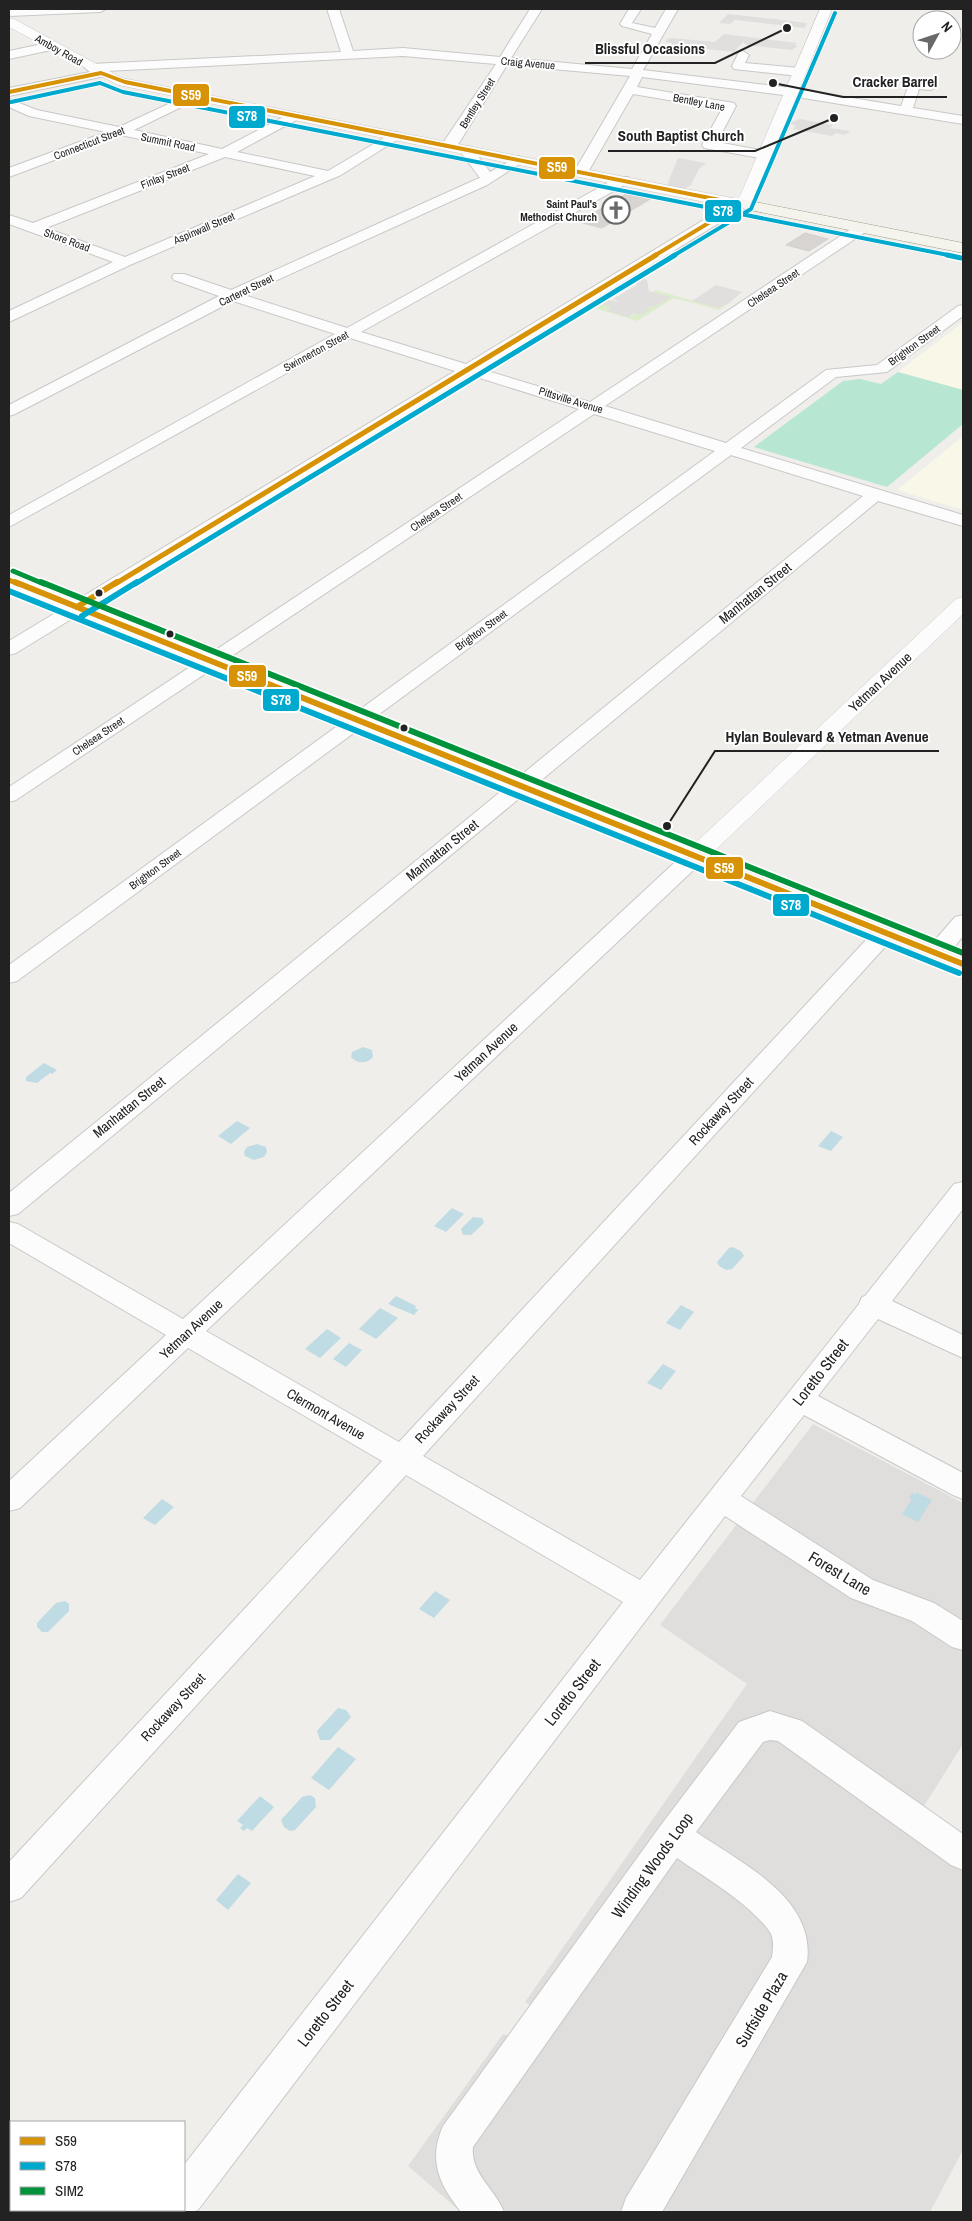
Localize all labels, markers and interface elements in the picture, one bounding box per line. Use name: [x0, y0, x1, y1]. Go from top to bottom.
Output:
north arrow: [912, 10, 962, 60]
text: N: [937, 18, 957, 36]
street label: Amboy Road: [32, 31, 85, 69]
callout: Blissful Occasions: [585, 33, 715, 63]
text: Blissful Occasions: [595, 38, 705, 59]
street label: Craig Avenue: [500, 54, 556, 72]
callout: Cracker Barrel: [843, 67, 947, 97]
text: Cracker Barrel: [853, 71, 937, 92]
street label: Bentley Street: [456, 75, 498, 131]
line badge: S59: [172, 83, 210, 107]
text: S59: [181, 86, 201, 104]
street label: Bentley Lane: [672, 90, 726, 114]
line badge: S78: [228, 105, 266, 129]
text: S78: [237, 107, 257, 125]
callout: South Baptist Church: [608, 121, 755, 151]
street label: Connecticut Street: [52, 123, 127, 163]
text: South Baptist Church: [618, 125, 744, 146]
street label: Summit Road: [140, 129, 196, 155]
line badge: S59: [538, 156, 576, 180]
text: S59: [547, 158, 567, 176]
street label: Finlay Street: [139, 160, 192, 192]
church icon: Saint Paul's Methodist Church: [601, 195, 631, 225]
place label: Saint Paul's Methodist Church: [520, 197, 597, 224]
line badge: S78: [704, 199, 742, 223]
text: S78: [713, 202, 733, 220]
street label: Aspinwall Street: [170, 209, 237, 248]
street label: Shore Road: [42, 225, 92, 255]
street label: Chelsea Street: [744, 265, 802, 310]
street label: Carteret Street: [216, 271, 276, 309]
street label: Brighton Street: [885, 321, 943, 368]
street label: Swinnerton Street: [281, 327, 351, 375]
street label: Pittsville Avenue: [537, 384, 605, 416]
street label: Chelsea Street: [407, 489, 465, 534]
street label: Manhattan Street: [715, 558, 795, 628]
unlabelled marker: [94, 588, 104, 598]
street label: Brighton Street: [452, 606, 510, 653]
unlabelled marker: [165, 629, 175, 639]
street label: Yetman Avenue: [845, 648, 915, 716]
line badge: S59: [228, 664, 267, 688]
text: S59: [237, 667, 257, 685]
line badge: S78: [262, 688, 300, 712]
text: S78: [271, 691, 291, 709]
street label: Chelsea Street: [69, 713, 127, 758]
callout: Hylan Boulevard & Yetman Avenue: [715, 721, 939, 751]
unlabelled marker: [399, 723, 409, 733]
text: Hylan Boulevard & Yetman Avenue: [725, 726, 929, 747]
street label: Manhattan Street: [402, 815, 482, 885]
street label: Brighton Street: [126, 845, 184, 892]
line badge: S59: [705, 856, 744, 880]
text: S59: [714, 859, 734, 877]
line badge: S78: [772, 893, 810, 917]
text: S78: [781, 896, 801, 914]
street label: Yetman Avenue: [451, 1018, 521, 1086]
street label: Manhattan Street: [89, 1072, 169, 1142]
street label: Rockaway Street: [685, 1073, 757, 1149]
street label: Yetman Avenue: [156, 1295, 226, 1363]
street label: Loretto Street: [787, 1334, 853, 1410]
street label: Rockaway Street: [411, 1371, 483, 1447]
street label: Clermont Avenue: [283, 1384, 369, 1444]
street label: Forest Lane: [805, 1546, 875, 1600]
street label: Loretto Street: [539, 1654, 605, 1730]
street label: Rockaway Street: [137, 1669, 209, 1745]
street label: Winding Woods Loop: [606, 1808, 698, 1922]
street label: Surfside Plaza: [730, 1966, 793, 2051]
street label: Loretto Street: [292, 1975, 358, 2051]
legend: [10, 2121, 185, 2211]
text: S59: [55, 2130, 77, 2151]
text: S78: [55, 2155, 77, 2176]
text: SIM2: [55, 2180, 84, 2201]

